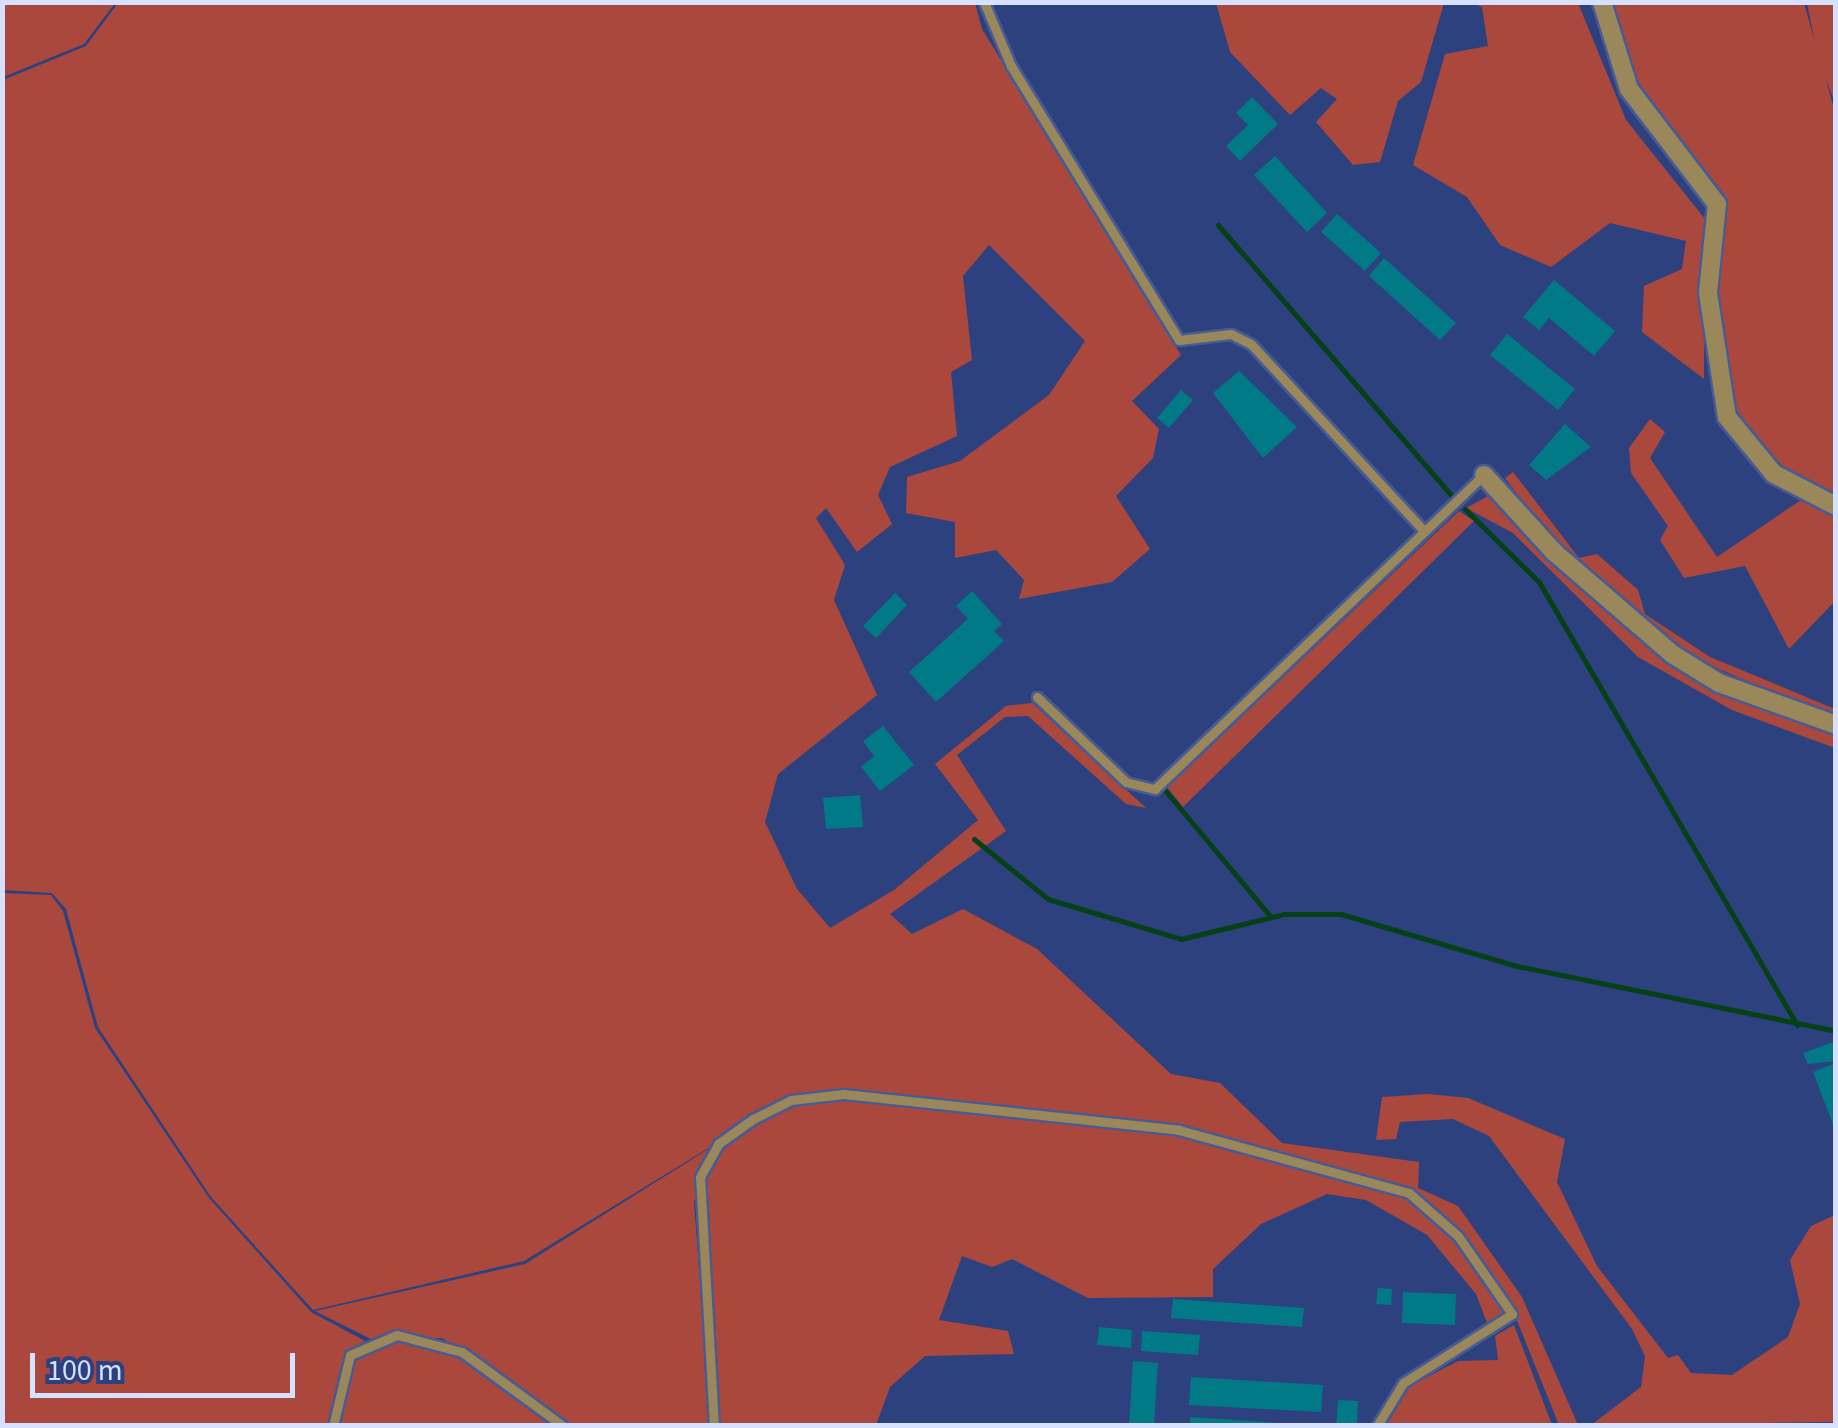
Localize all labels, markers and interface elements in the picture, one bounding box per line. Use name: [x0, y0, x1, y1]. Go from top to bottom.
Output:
scale bar: [35, 1333, 300, 1395]
text: 100 m: [47, 1349, 123, 1392]

